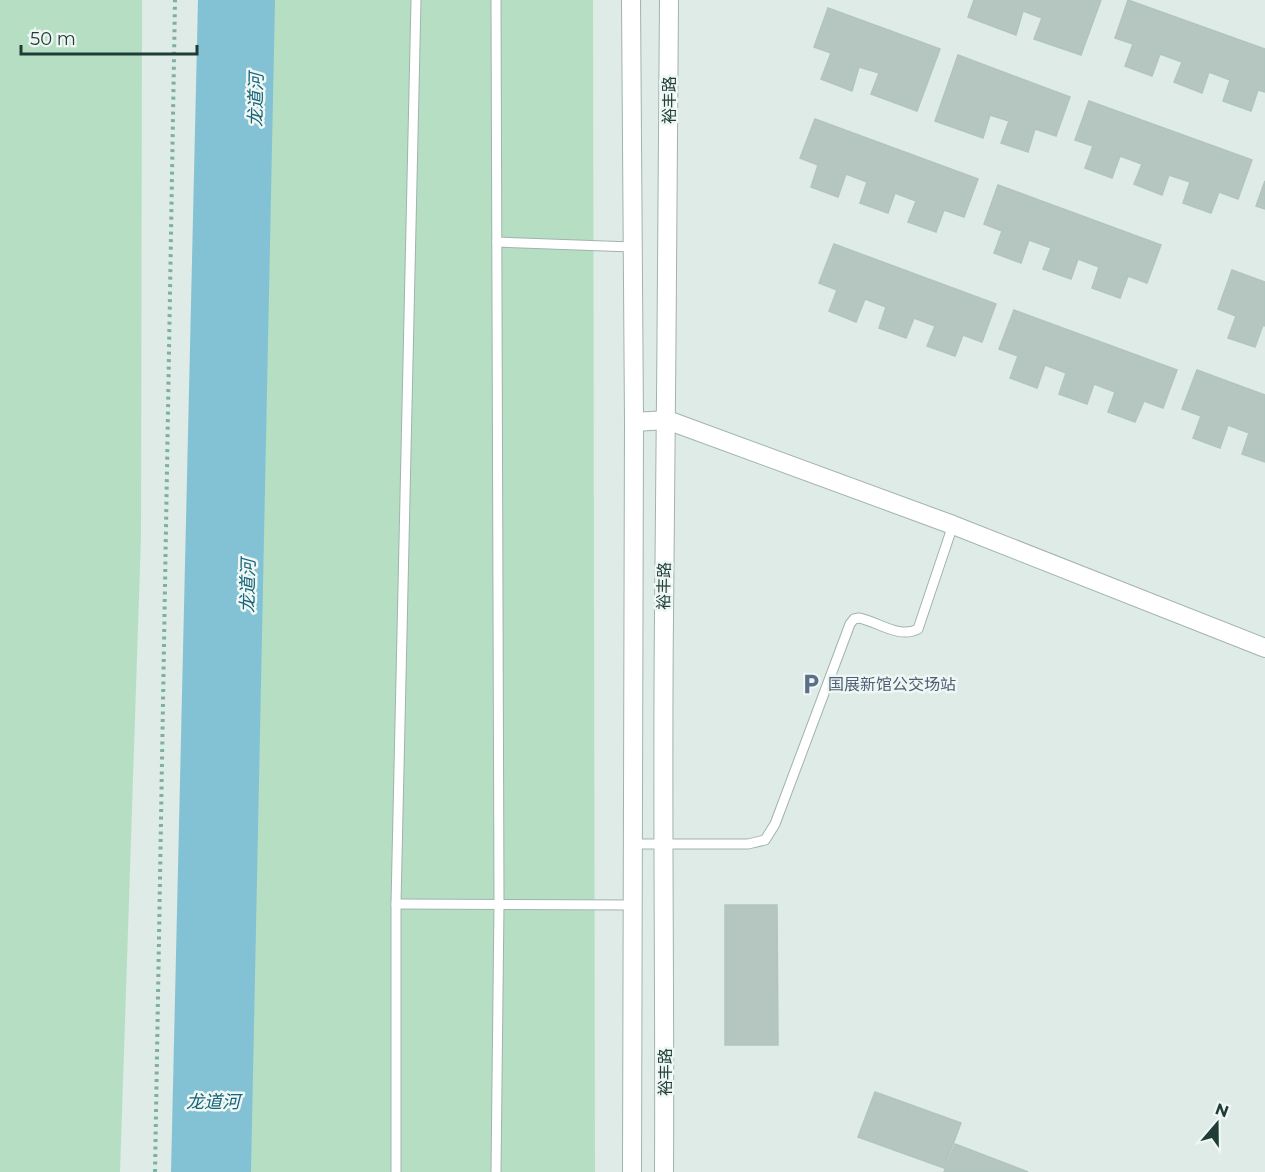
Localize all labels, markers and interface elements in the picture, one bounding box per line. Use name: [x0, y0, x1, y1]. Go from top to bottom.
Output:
scale bar: [21, 18, 196, 56]
text: 50 m: [30, 28, 76, 50]
water label: 龙道河: [245, 70, 268, 127]
street label: 裕丰路: [660, 76, 679, 124]
water label: 龙道河: [237, 556, 260, 613]
street label: 裕丰路: [654, 562, 674, 610]
parking icon: 国展新馆公交场站: [799, 672, 823, 696]
place label: 国展新馆公交场站: [828, 675, 956, 694]
street label: 裕丰路: [656, 1048, 675, 1096]
water label: 龙道河: [186, 1091, 243, 1113]
north arrow: [1187, 1094, 1247, 1154]
text: N: [1213, 1099, 1231, 1122]

